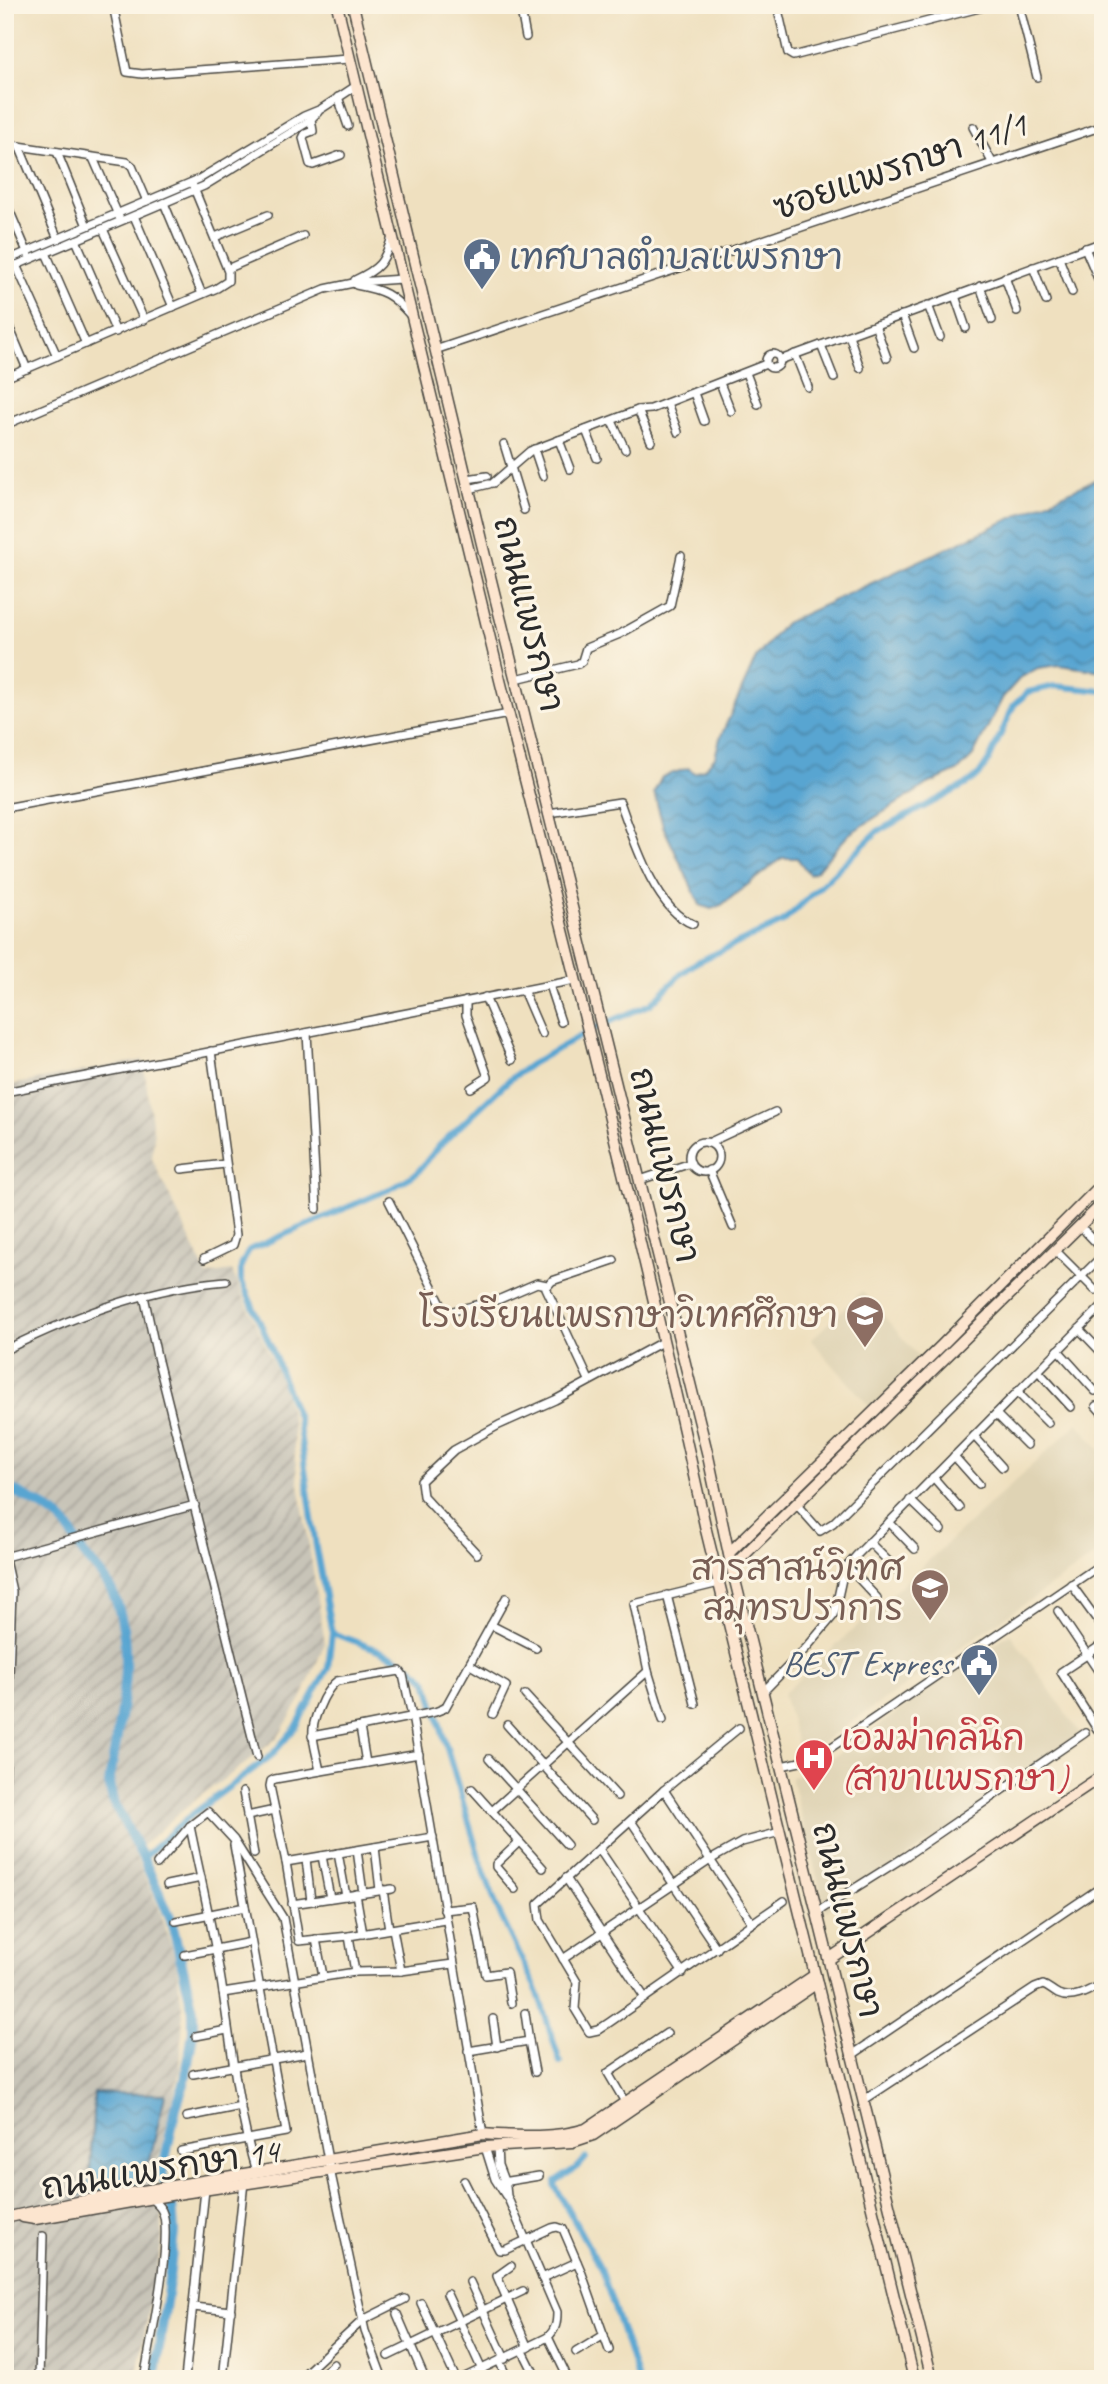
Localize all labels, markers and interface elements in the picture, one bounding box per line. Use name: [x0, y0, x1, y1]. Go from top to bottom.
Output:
street label: ซอยแพรกษา 11/1: [768, 101, 1035, 230]
place label: เทศบาลตำบลแพรกษา: [509, 235, 843, 280]
public building icon: เทศบาลตำบลแพรกษา: [461, 236, 503, 291]
street label: ถนนแพรกษา: [483, 512, 575, 716]
street label: ถนนแพรกษา: [619, 1063, 711, 1267]
place label: โรงเรียนแพรกษาวิเทศศึกษา: [419, 1291, 838, 1338]
school or university icon: โรงเรียนแพรกษาวิเทศศึกษา: [844, 1294, 886, 1349]
place label: สารสาสน์วิเทศ สมุทรปราการ: [691, 1545, 905, 1635]
school or university icon: สารสาสน์วิเทศ สมุทรปราการ: [909, 1567, 951, 1622]
place label: BEST Express: [783, 1641, 955, 1686]
public building icon: BEST Express: [958, 1642, 1000, 1697]
place label: เอมม่าคลินิก (สาขาแพรกษา): [841, 1716, 1070, 1801]
hospital icon: เอมม่าคลินิก (สาขาแพรกษา): [793, 1737, 835, 1792]
street label: ถนนแพรกษา: [802, 1818, 894, 2022]
street label: ถนนแพรกษา 14: [38, 2128, 285, 2210]

